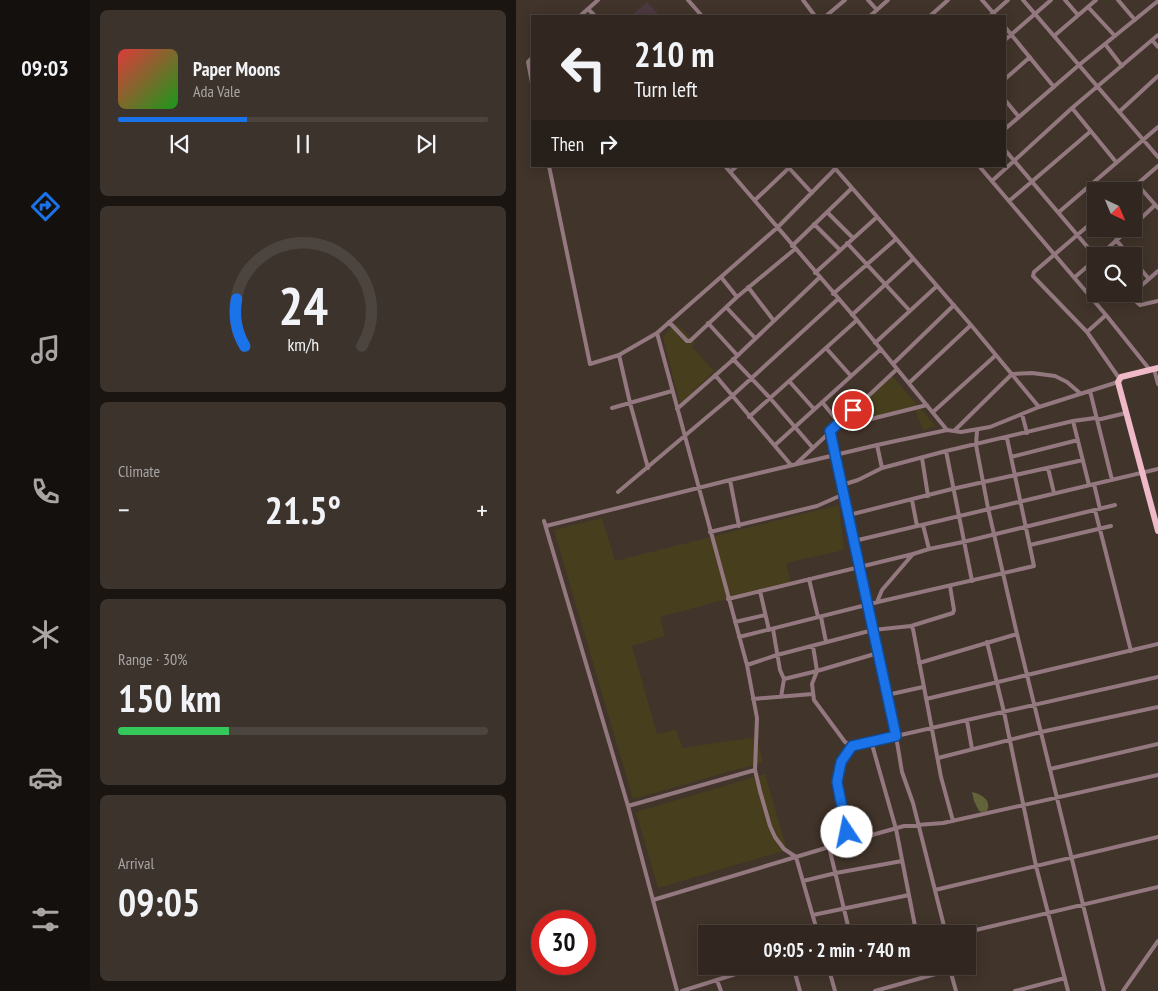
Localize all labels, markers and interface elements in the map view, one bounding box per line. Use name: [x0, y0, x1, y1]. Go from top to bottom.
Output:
text: 210 m: [634, 31, 715, 77]
icon: left: [551, 35, 616, 100]
text: 09:03: [21, 54, 69, 82]
text: Paper Moons: [193, 57, 280, 81]
text: Turn left: [634, 75, 698, 103]
text: Ada Vale: [193, 81, 240, 101]
icon: previous: [166, 130, 194, 158]
icon: pause: [289, 130, 317, 158]
icon: next: [412, 130, 440, 158]
icon: right: [594, 130, 622, 158]
text: Then: [551, 132, 584, 156]
north arrow: [1087, 182, 1142, 238]
map controls: [1087, 182, 1142, 302]
icon: directions: [28, 189, 63, 224]
button: search: [1087, 247, 1142, 302]
text: 24: [278, 272, 328, 339]
icon: music: [28, 332, 63, 367]
text: km/h: [287, 333, 319, 356]
pin: [832, 389, 874, 431]
icon: arrive: [839, 396, 867, 424]
text: Climate: [118, 461, 160, 481]
icon: phone: [28, 474, 63, 509]
text: 21.5°: [265, 485, 341, 534]
text: −: [118, 491, 130, 528]
text: +: [476, 491, 488, 528]
icon: climate: [28, 617, 63, 652]
text: Range · 30%: [118, 649, 187, 669]
text: 150 km: [118, 673, 221, 722]
icon: car: [28, 760, 63, 795]
position arrow: [820, 805, 872, 857]
text: Arrival: [118, 853, 154, 873]
text: 09:05: [118, 877, 200, 926]
icon: filters: [28, 902, 63, 937]
speed limit sign: 30: [531, 910, 596, 975]
text: 09:05 · 2 min · 740 m: [764, 938, 910, 962]

